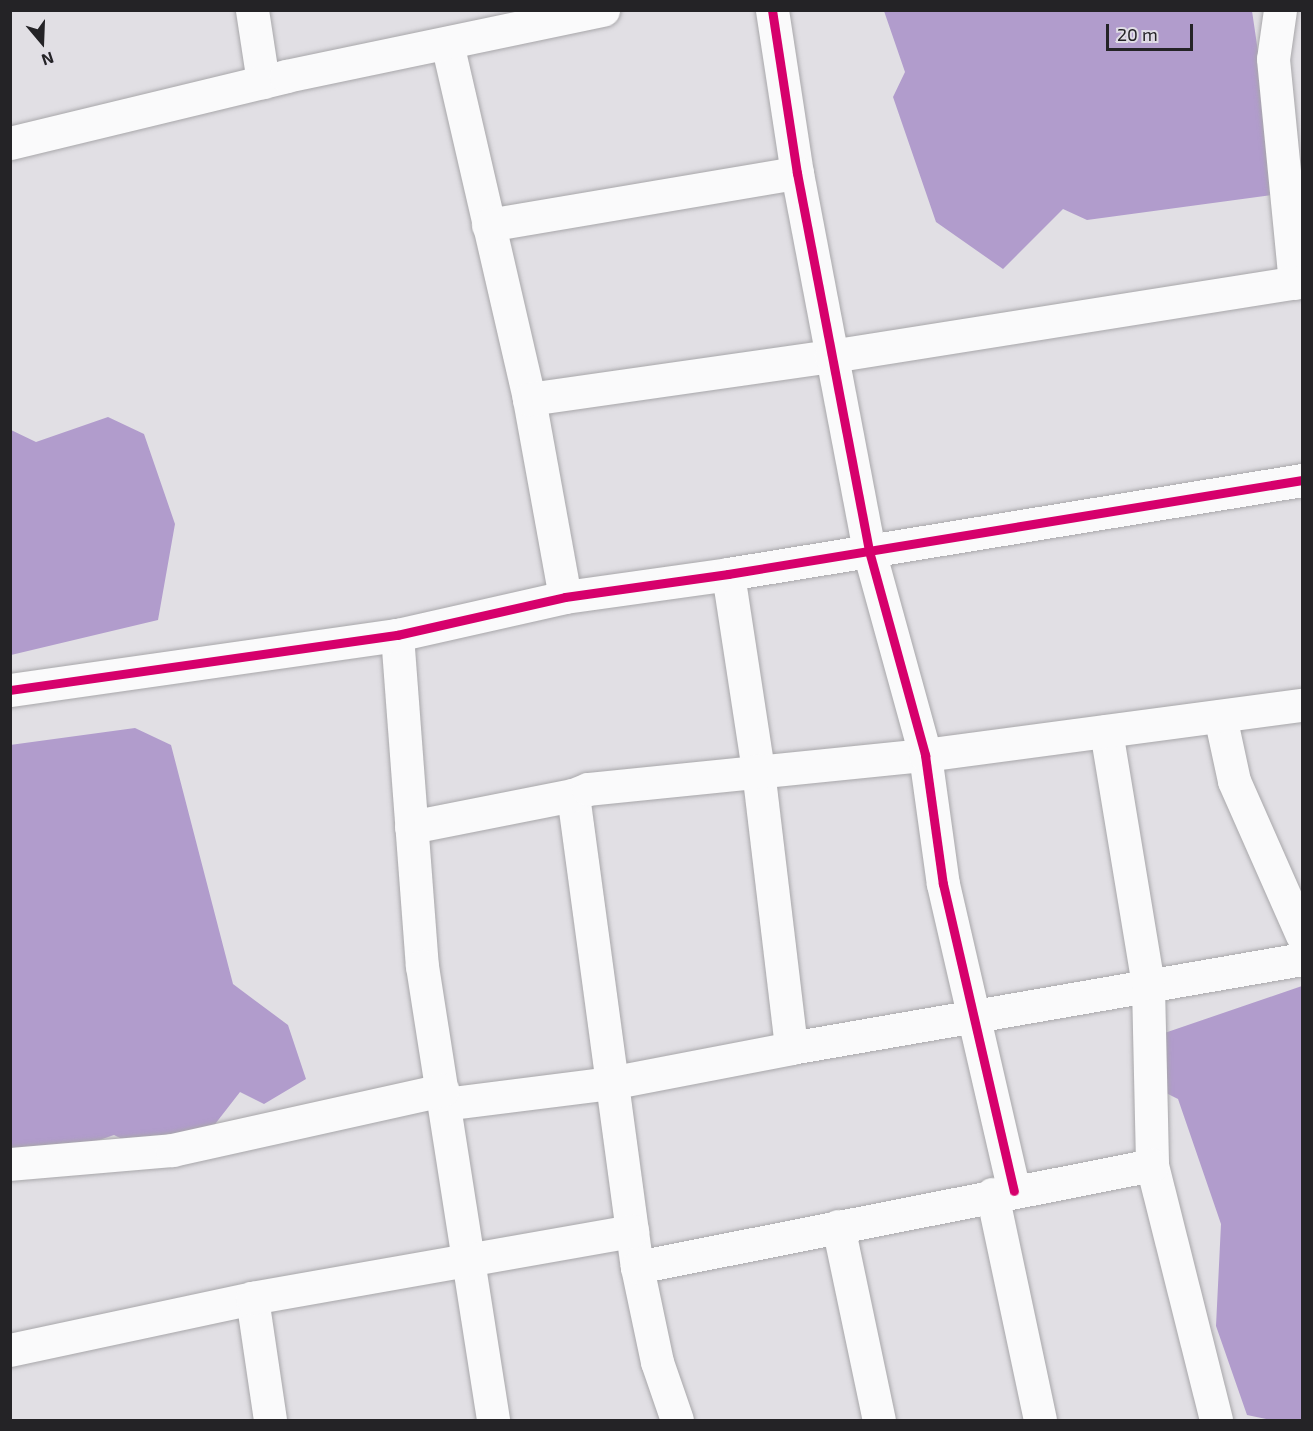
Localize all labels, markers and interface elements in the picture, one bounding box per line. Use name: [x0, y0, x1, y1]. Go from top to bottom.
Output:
north arrow: [12, 12, 72, 72]
scale bar: [1109, 12, 1196, 50]
text: 20 m: [1117, 23, 1158, 45]
text: N: [39, 49, 57, 70]

